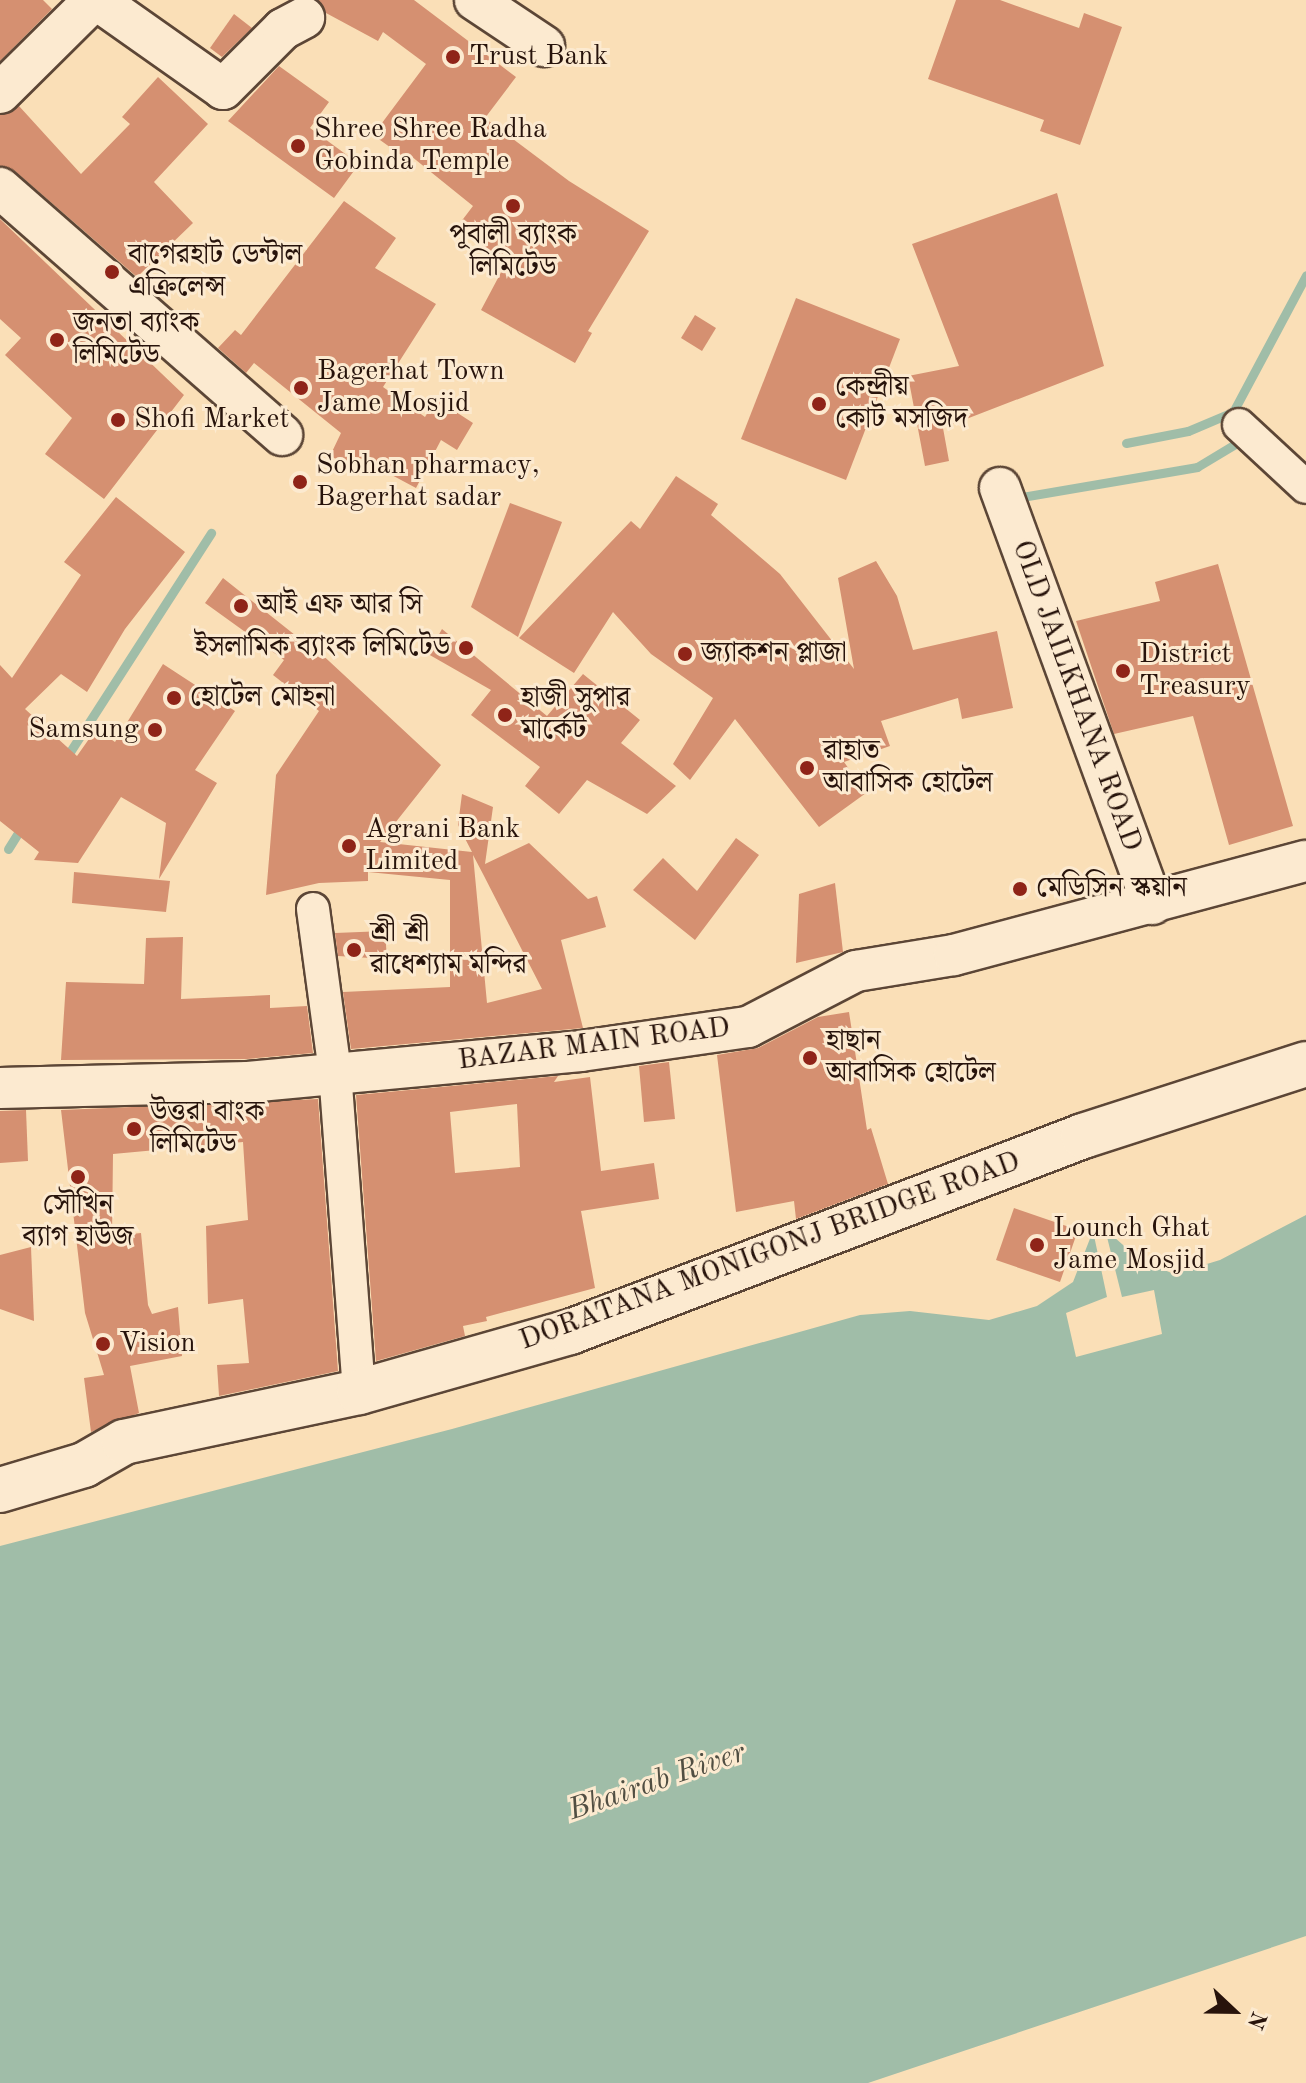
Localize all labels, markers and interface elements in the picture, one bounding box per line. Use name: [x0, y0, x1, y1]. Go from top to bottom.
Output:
place label: Trust Bank: [469, 40, 608, 74]
marker: Trust Bank: [444, 48, 462, 66]
place label: Shree Shree Radha Gobinda Temple: [314, 113, 547, 179]
marker: Shree Shree Radha Gobinda Temple: [289, 137, 307, 155]
marker: পূবালী ব্যাংক লিমিটেড: [504, 197, 522, 215]
place label: পূবালী ব্যাংক লিমিটেড: [449, 219, 577, 285]
place label: বাগেরহাট ডেন্টাল এক্রিলেন্স: [128, 239, 302, 305]
marker: বাগেরহাট ডেন্টাল এক্রিলেন্স: [103, 263, 121, 281]
place label: জনতা ব্যাংক লিমিটেড: [73, 307, 199, 373]
marker: জনতা ব্যাংক লিমিটেড: [48, 331, 66, 349]
place label: Bagerhat Town Jame Mosjid: [317, 355, 505, 421]
place label: কেন্দ্রীয় কোট মসজিদ: [835, 371, 968, 437]
marker: Bagerhat Town Jame Mosjid: [292, 379, 310, 397]
marker: কেন্দ্রীয় কোট মসজিদ: [810, 395, 828, 413]
place label: Shofi Market: [134, 403, 289, 437]
marker: Shofi Market: [109, 411, 127, 429]
place label: Sobhan pharmacy, Bagerhat sadar: [316, 449, 540, 515]
marker: Sobhan pharmacy, Bagerhat sadar: [291, 473, 309, 491]
street label: OLD JAILKHANA ROAD: [1004, 536, 1148, 856]
place label: আই এফ আর সি: [257, 589, 423, 623]
marker: আই এফ আর সি: [232, 597, 250, 615]
place label: ইসলামিক ব্যাংক লিমিটেড: [195, 631, 450, 665]
place label: জ্যাকশন প্লাজা: [701, 637, 847, 671]
place label: District Treasury: [1139, 638, 1251, 704]
marker: ইসলামিক ব্যাংক লিমিটেড: [457, 639, 475, 657]
marker: জ্যাকশন প্লাজা: [676, 645, 694, 663]
marker: District Treasury: [1114, 662, 1132, 680]
place label: হোটেল মোহনা: [190, 681, 335, 715]
place label: হাজী সুপার মার্কেট: [521, 682, 630, 748]
marker: হোটেল মোহনা: [165, 689, 183, 707]
marker: হাজী সুপার মার্কেট: [496, 706, 514, 724]
place label: Samsung: [28, 713, 139, 747]
marker: Samsung: [146, 721, 164, 739]
place label: রাহাত আবাসিক হোটেল: [823, 735, 993, 801]
marker: রাহাত আবাসিক হোটেল: [798, 759, 816, 777]
place label: Agrani Bank Limited: [365, 813, 520, 879]
marker: Agrani Bank Limited: [340, 837, 358, 855]
place label: মেডিসিন স্কয়ান: [1036, 872, 1187, 906]
marker: মেডিসিন স্কয়ান: [1011, 880, 1029, 898]
place label: শ্রী শ্রী রাধেশ্যাম মন্দির: [370, 917, 527, 983]
marker: শ্রী শ্রী রাধেশ্যাম মন্দির: [345, 941, 363, 959]
street label: BAZAR MAIN ROAD: [456, 1012, 732, 1078]
place label: হাছান আবাসিক হোটেল: [826, 1025, 996, 1091]
marker: হাছান আবাসিক হোটেল: [801, 1049, 819, 1067]
place label: উত্তরা বাংক লিমিটেড: [150, 1096, 264, 1162]
marker: উত্তরা বাংক লিমিটেড: [125, 1120, 143, 1138]
street label: DORATANA MONIGONJ BRIDGE ROAD: [515, 1146, 1025, 1358]
marker: সৌখিন ব্যাগ হাউজ: [69, 1168, 87, 1186]
place label: সৌখিন ব্যাগ হাউজ: [22, 1189, 134, 1255]
place label: Lounch Ghat Jame Mosjid: [1053, 1212, 1210, 1278]
marker: Lounch Ghat Jame Mosjid: [1028, 1236, 1046, 1254]
place label: Vision: [119, 1327, 196, 1361]
marker: Vision: [94, 1335, 112, 1353]
water label: Bhairab River: [564, 1735, 750, 1829]
north arrow: [1194, 1971, 1274, 2051]
text: N: [1243, 2008, 1270, 2032]

